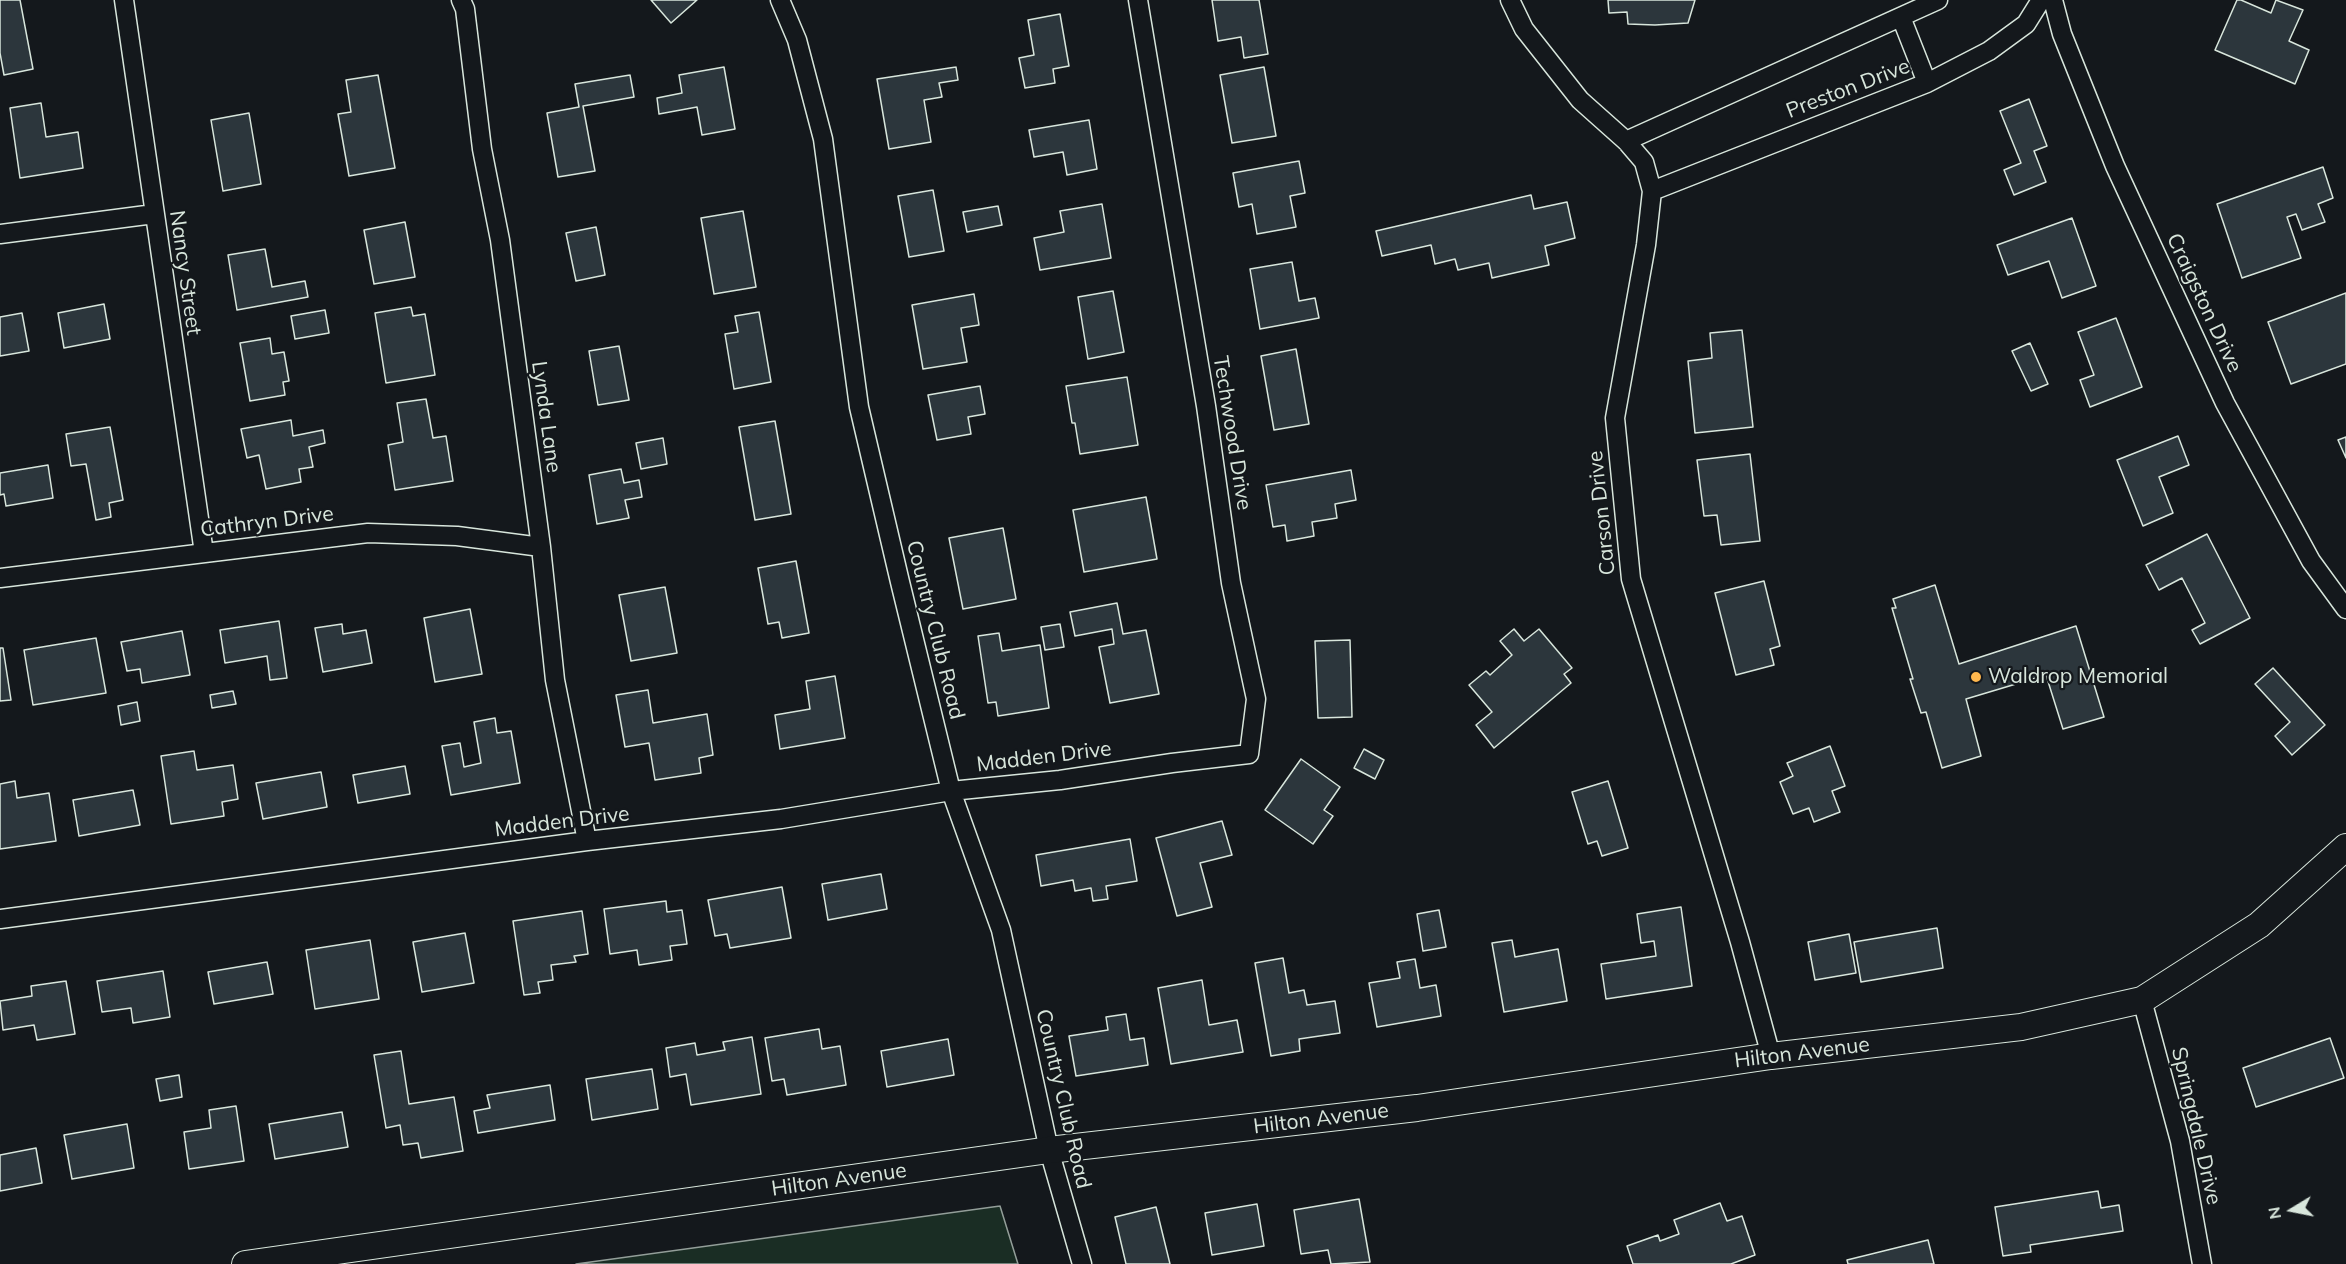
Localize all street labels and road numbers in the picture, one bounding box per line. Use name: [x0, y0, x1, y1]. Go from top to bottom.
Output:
street label: Preston Drive: [1783, 54, 1913, 124]
street label: Nancy Street: [164, 209, 206, 337]
street label: Craigston Drive: [2161, 230, 2247, 376]
street label: Techwood Drive: [1207, 354, 1257, 512]
street label: Lynda Lane: [526, 360, 566, 474]
street label: Carson Drive: [1583, 449, 1621, 577]
street label: Cathryn Drive: [199, 501, 335, 543]
street label: Country Club Road: [901, 538, 969, 722]
street label: Madden Drive: [975, 736, 1113, 778]
street label: Madden Drive: [493, 801, 631, 843]
street label: Country Club Road: [1030, 1007, 1096, 1191]
street label: Hilton Avenue: [1733, 1032, 1871, 1074]
street label: Springdale Drive: [2166, 1045, 2226, 1207]
street label: Hilton Avenue: [1252, 1098, 1390, 1140]
street label: Hilton Avenue: [770, 1158, 908, 1202]

